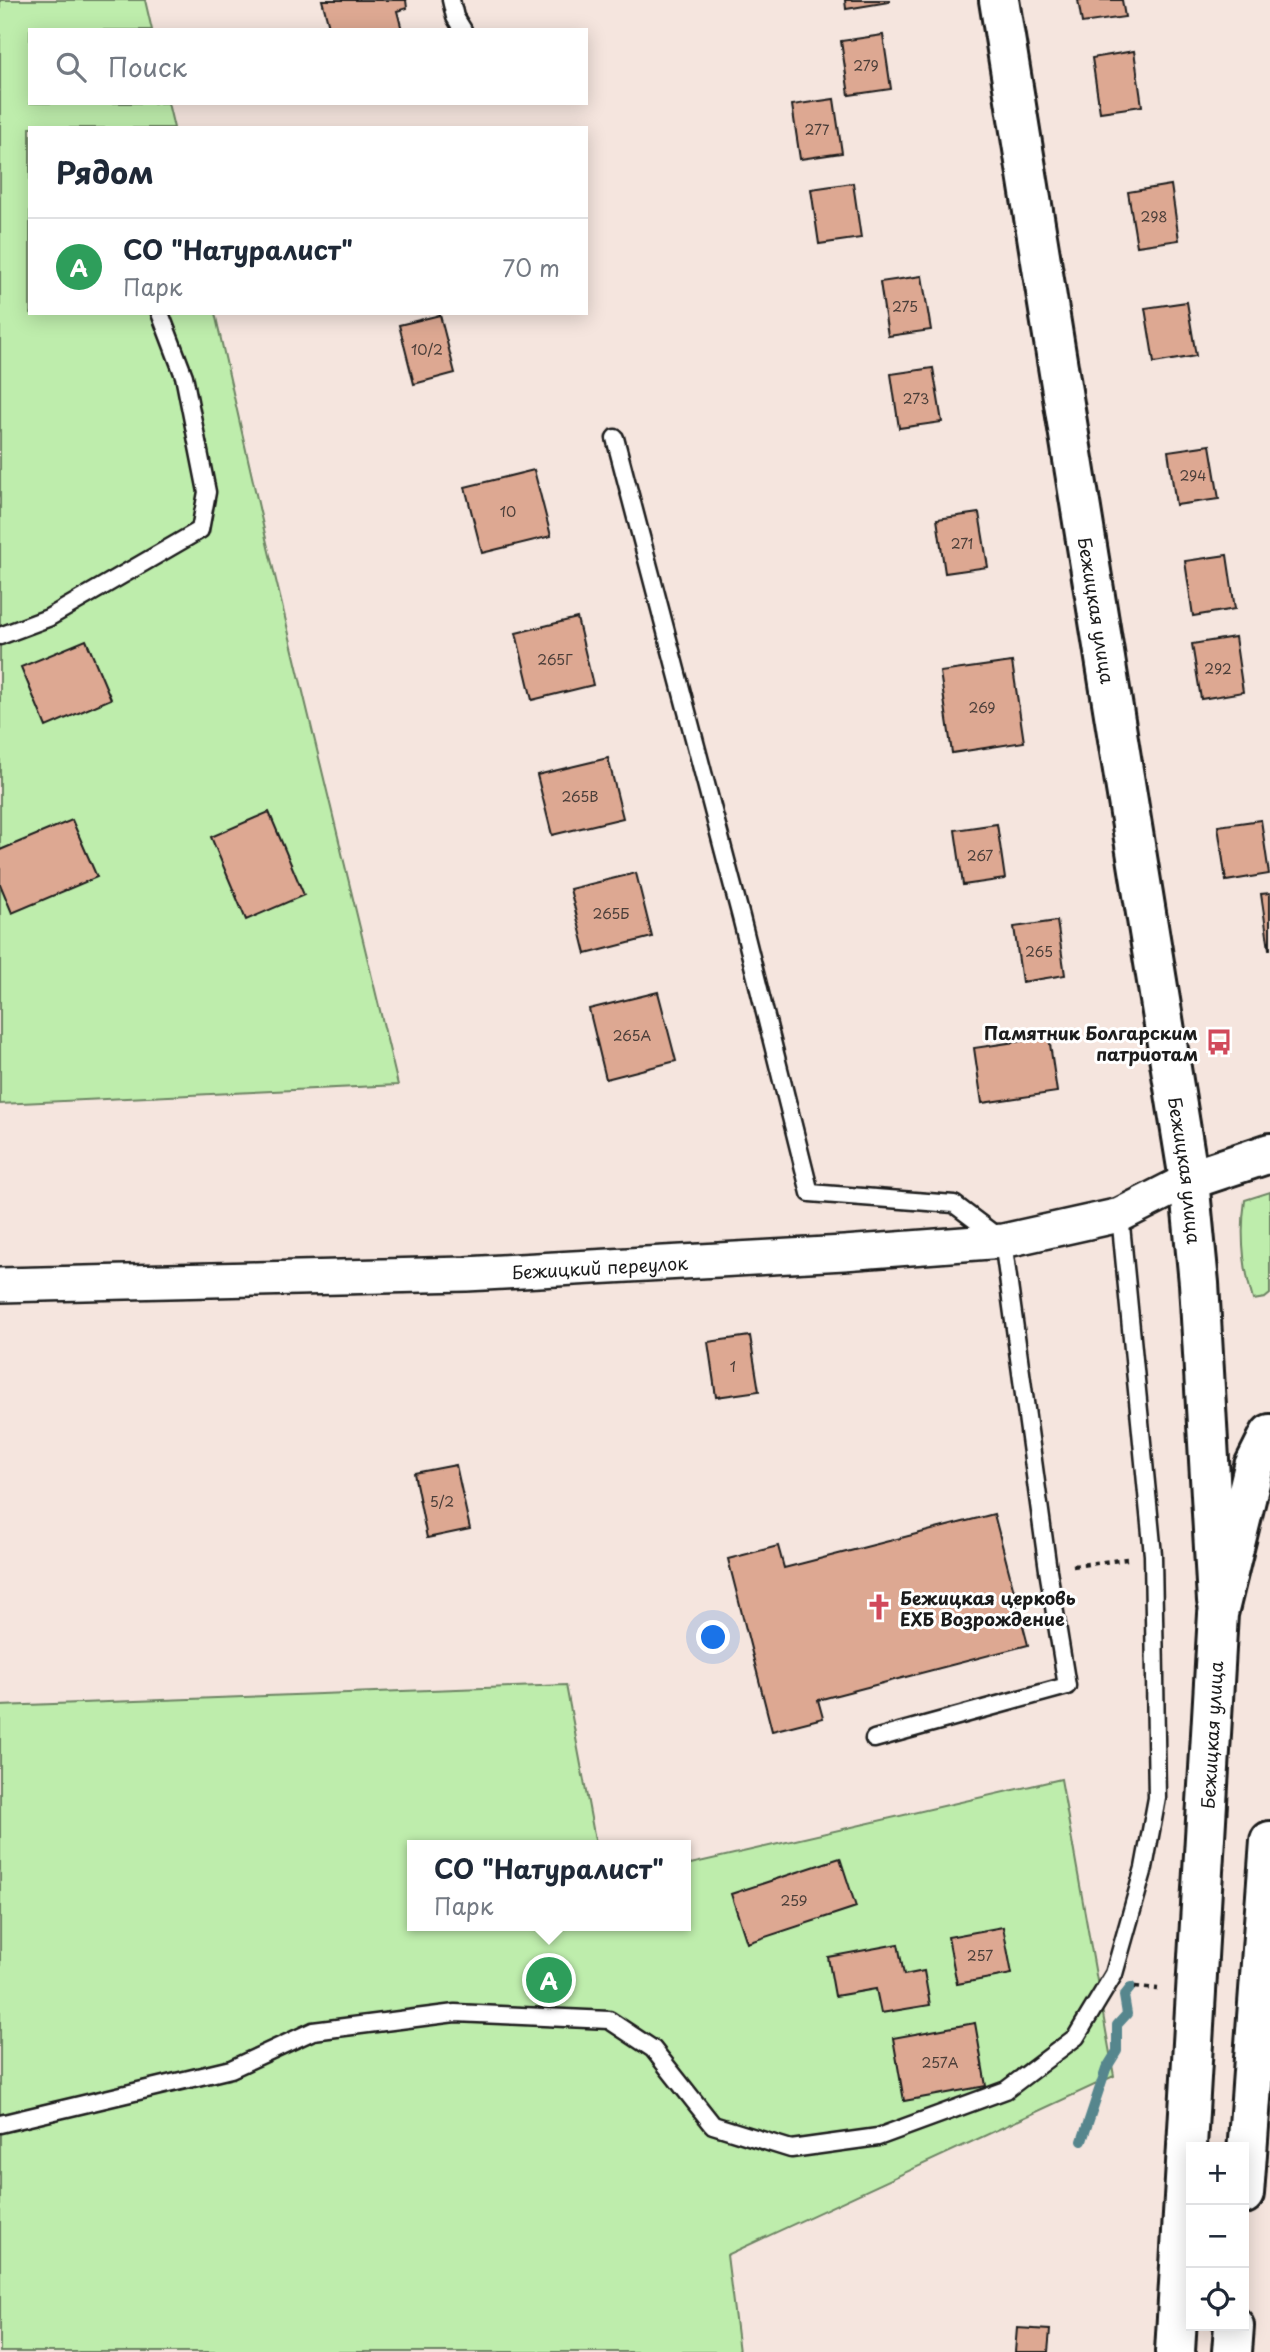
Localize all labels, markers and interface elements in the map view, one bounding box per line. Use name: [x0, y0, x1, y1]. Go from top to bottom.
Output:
search box: [28, 28, 588, 105]
text: Поиск: [108, 47, 187, 86]
icon: search: [52, 48, 90, 86]
house number: 279: [853, 55, 879, 76]
house number: 277: [805, 119, 830, 140]
text: Рядом: [56, 149, 154, 194]
house number: 298: [1140, 206, 1168, 227]
text: СО "Натуралист": [123, 230, 353, 269]
text: A: [70, 250, 88, 285]
text: 70 m: [502, 250, 560, 285]
text: Парк: [123, 269, 182, 304]
house number: 275: [892, 296, 918, 317]
house number: 10/2: [411, 339, 443, 360]
house number: 273: [903, 388, 929, 409]
house number: 294: [1179, 465, 1207, 486]
house number: 10: [500, 501, 516, 522]
house number: 271: [951, 533, 973, 554]
street label: Бежицкая улица: [1072, 535, 1122, 686]
house number: 265Г: [537, 649, 573, 670]
house number: 292: [1204, 658, 1232, 679]
house number: 269: [969, 697, 995, 718]
house number: 265В: [561, 786, 599, 807]
house number: 267: [967, 845, 993, 866]
house number: 265Б: [592, 903, 630, 924]
house number: 265: [1025, 941, 1053, 962]
place label: Памятник Болгарским патриотам: [984, 1019, 1198, 1067]
house number: 265А: [613, 1025, 652, 1046]
bus stop icon: Памятник Болгарским патриотам: [1204, 1027, 1234, 1057]
street label: Бежицкая улица: [1162, 1095, 1209, 1246]
street label: Бежицкий переулок: [511, 1248, 689, 1285]
house number: 1: [730, 1356, 736, 1377]
house number: 5/2: [430, 1491, 454, 1512]
place label: Бежицкая церковь ЕХБ Возрождение: [900, 1584, 1076, 1632]
church icon: Бежицкая церковь ЕХБ Возрождение: [864, 1592, 894, 1622]
your location: [696, 1620, 730, 1654]
street label: Бежицкая улица: [1193, 1659, 1229, 1810]
popup: [407, 1840, 691, 1931]
text: СО "Натуралист": [434, 1849, 664, 1888]
text: Парк: [434, 1888, 493, 1923]
house number: 259: [780, 1890, 808, 1911]
house number: 257: [967, 1945, 993, 1966]
pin: A: [526, 1954, 572, 2006]
house number: 257А: [921, 2052, 959, 2073]
map controls: [1186, 2142, 1249, 2331]
button: +: [1186, 2142, 1249, 2205]
button: −: [1186, 2205, 1249, 2268]
button: locate: [1186, 2268, 1249, 2331]

